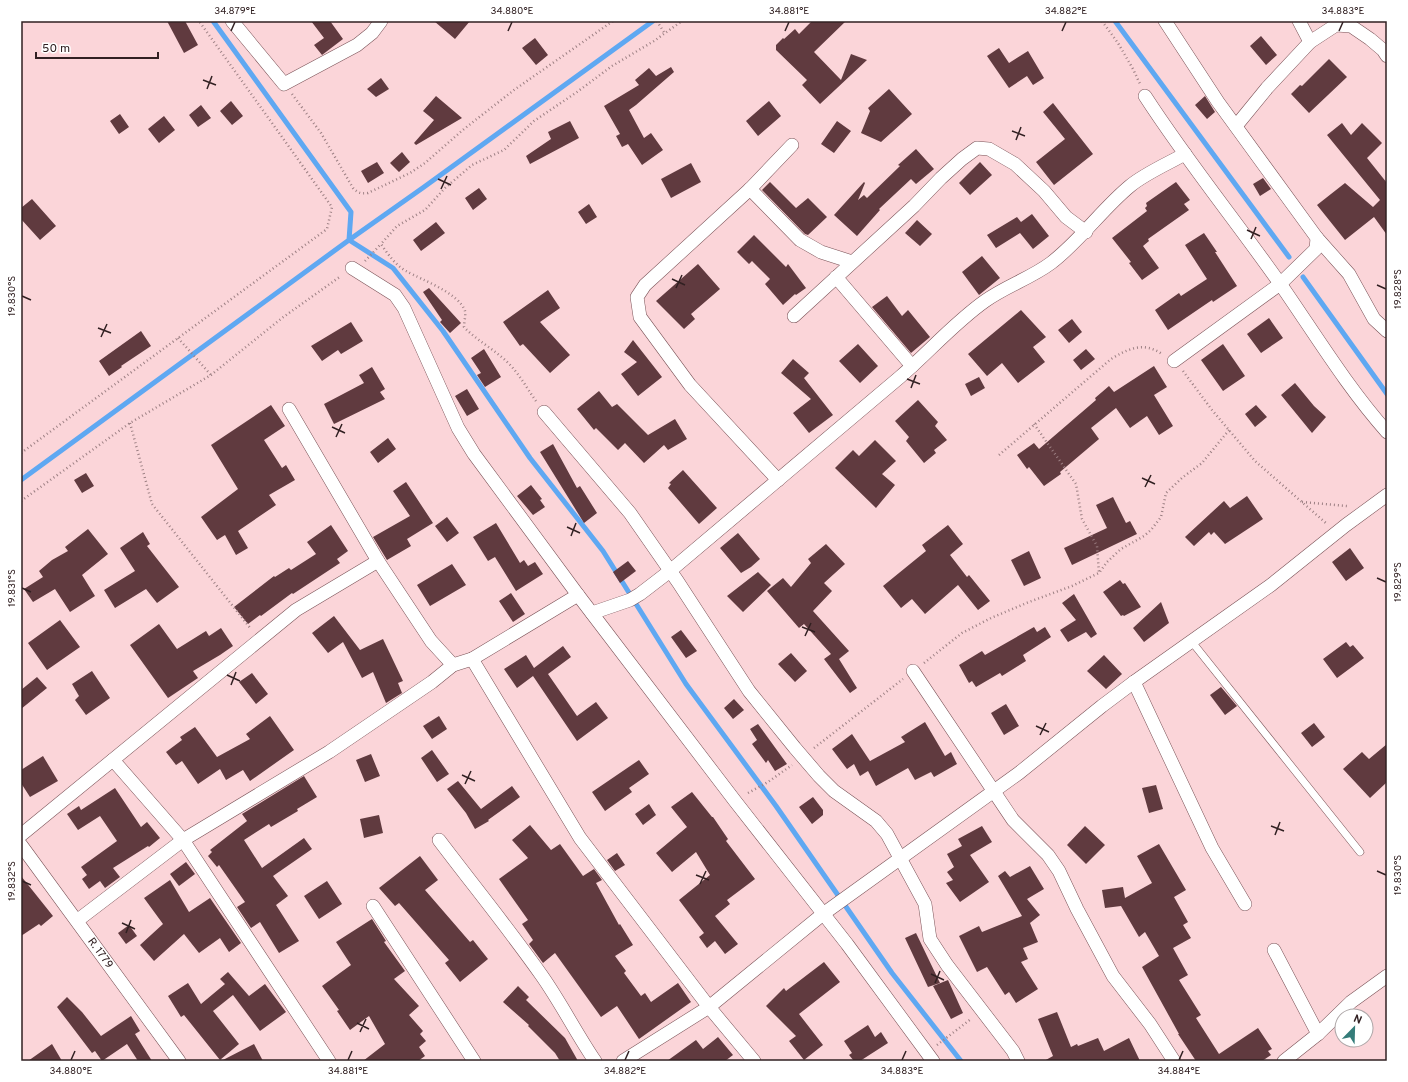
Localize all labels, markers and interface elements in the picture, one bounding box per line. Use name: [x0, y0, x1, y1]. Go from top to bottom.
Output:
text: 34.879°E: [214, 5, 256, 18]
text: 34.880°E: [490, 5, 534, 18]
text: 34.881°E: [769, 5, 809, 18]
text: 34.882°E: [1045, 5, 1087, 18]
text: 34.883°E: [1322, 5, 1364, 18]
scale bar: [36, 34, 158, 60]
text: 50 m: [42, 41, 70, 57]
text: 19.828°S: [1392, 269, 1405, 309]
text: 19.830°S: [6, 276, 19, 316]
text: 19.829°S: [1392, 562, 1405, 602]
text: 19.831°S: [6, 569, 19, 607]
text: 19.830°S: [1392, 855, 1405, 895]
text: 19.832°S: [6, 861, 19, 901]
street label: R. 1779: [84, 935, 116, 971]
north arrow: [1334, 1008, 1374, 1048]
text: N: [1351, 1012, 1364, 1028]
text: 34.880°E: [49, 1065, 93, 1078]
text: 34.881°E: [328, 1065, 368, 1078]
text: 34.882°E: [604, 1065, 646, 1078]
text: 34.883°E: [881, 1065, 923, 1078]
text: 34.884°E: [1158, 1065, 1200, 1078]

